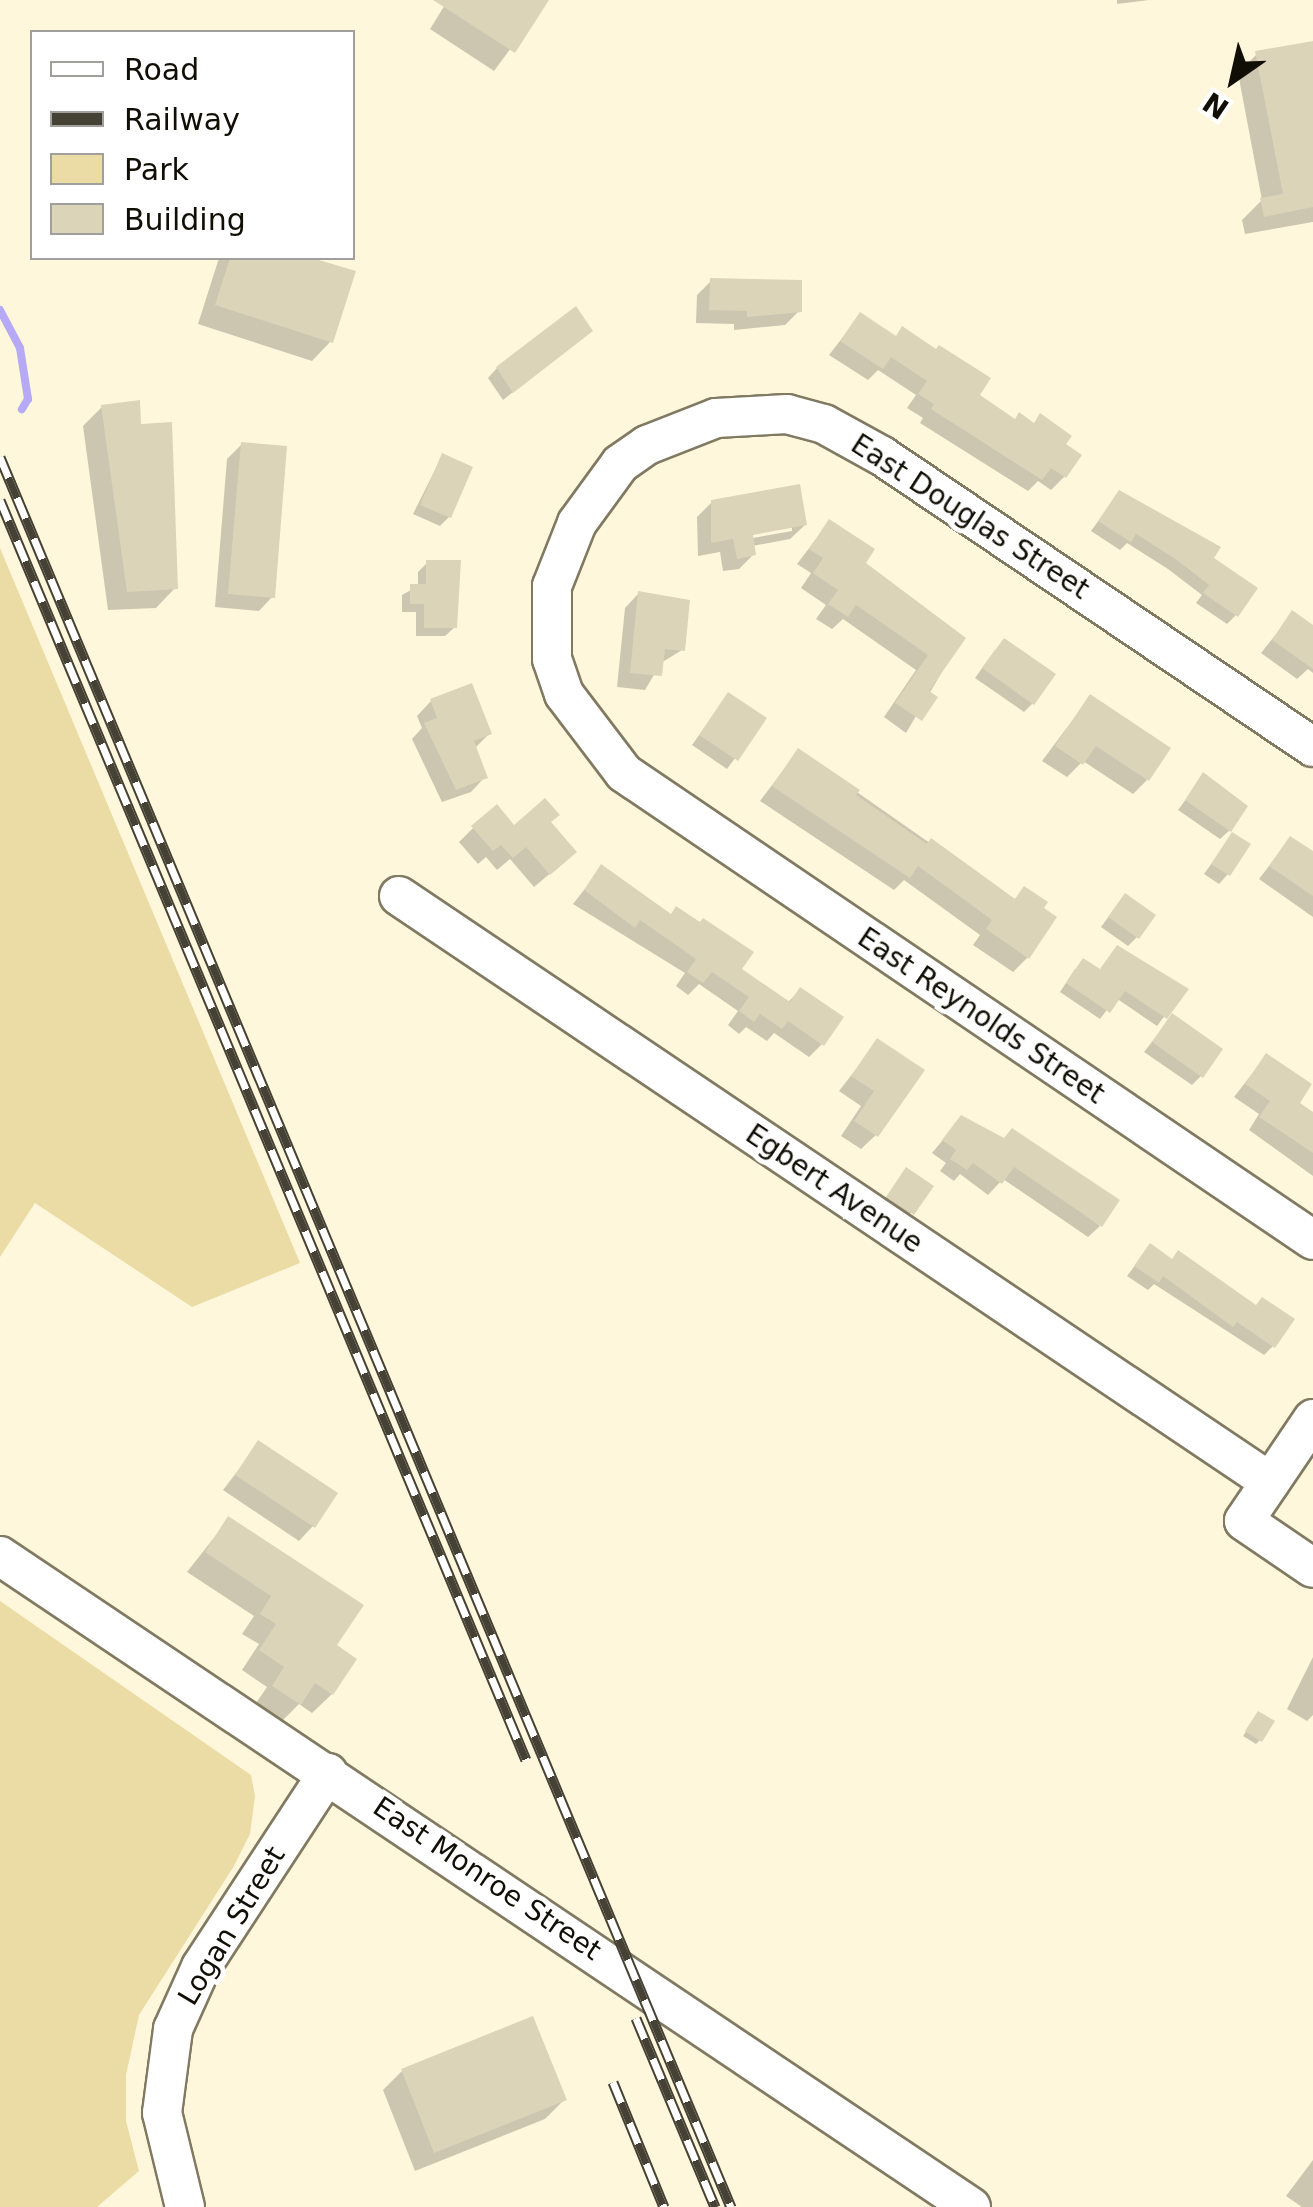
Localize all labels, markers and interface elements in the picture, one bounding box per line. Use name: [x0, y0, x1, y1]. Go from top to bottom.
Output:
legend: [30, 30, 355, 260]
north arrow: [1183, 30, 1283, 130]
text: Road: [124, 52, 199, 87]
text: N: [1197, 85, 1235, 126]
text: Railway: [124, 102, 240, 137]
text: Park: [124, 152, 189, 187]
text: Building: [124, 202, 246, 237]
street label: East Douglas Street: [845, 427, 1095, 607]
street label: East Reynolds Street: [851, 921, 1111, 1111]
street label: Egbert Avenue: [739, 1118, 929, 1260]
street label: East Monroe Street: [367, 1790, 607, 1968]
street label: Logan Street: [172, 1841, 292, 2011]

